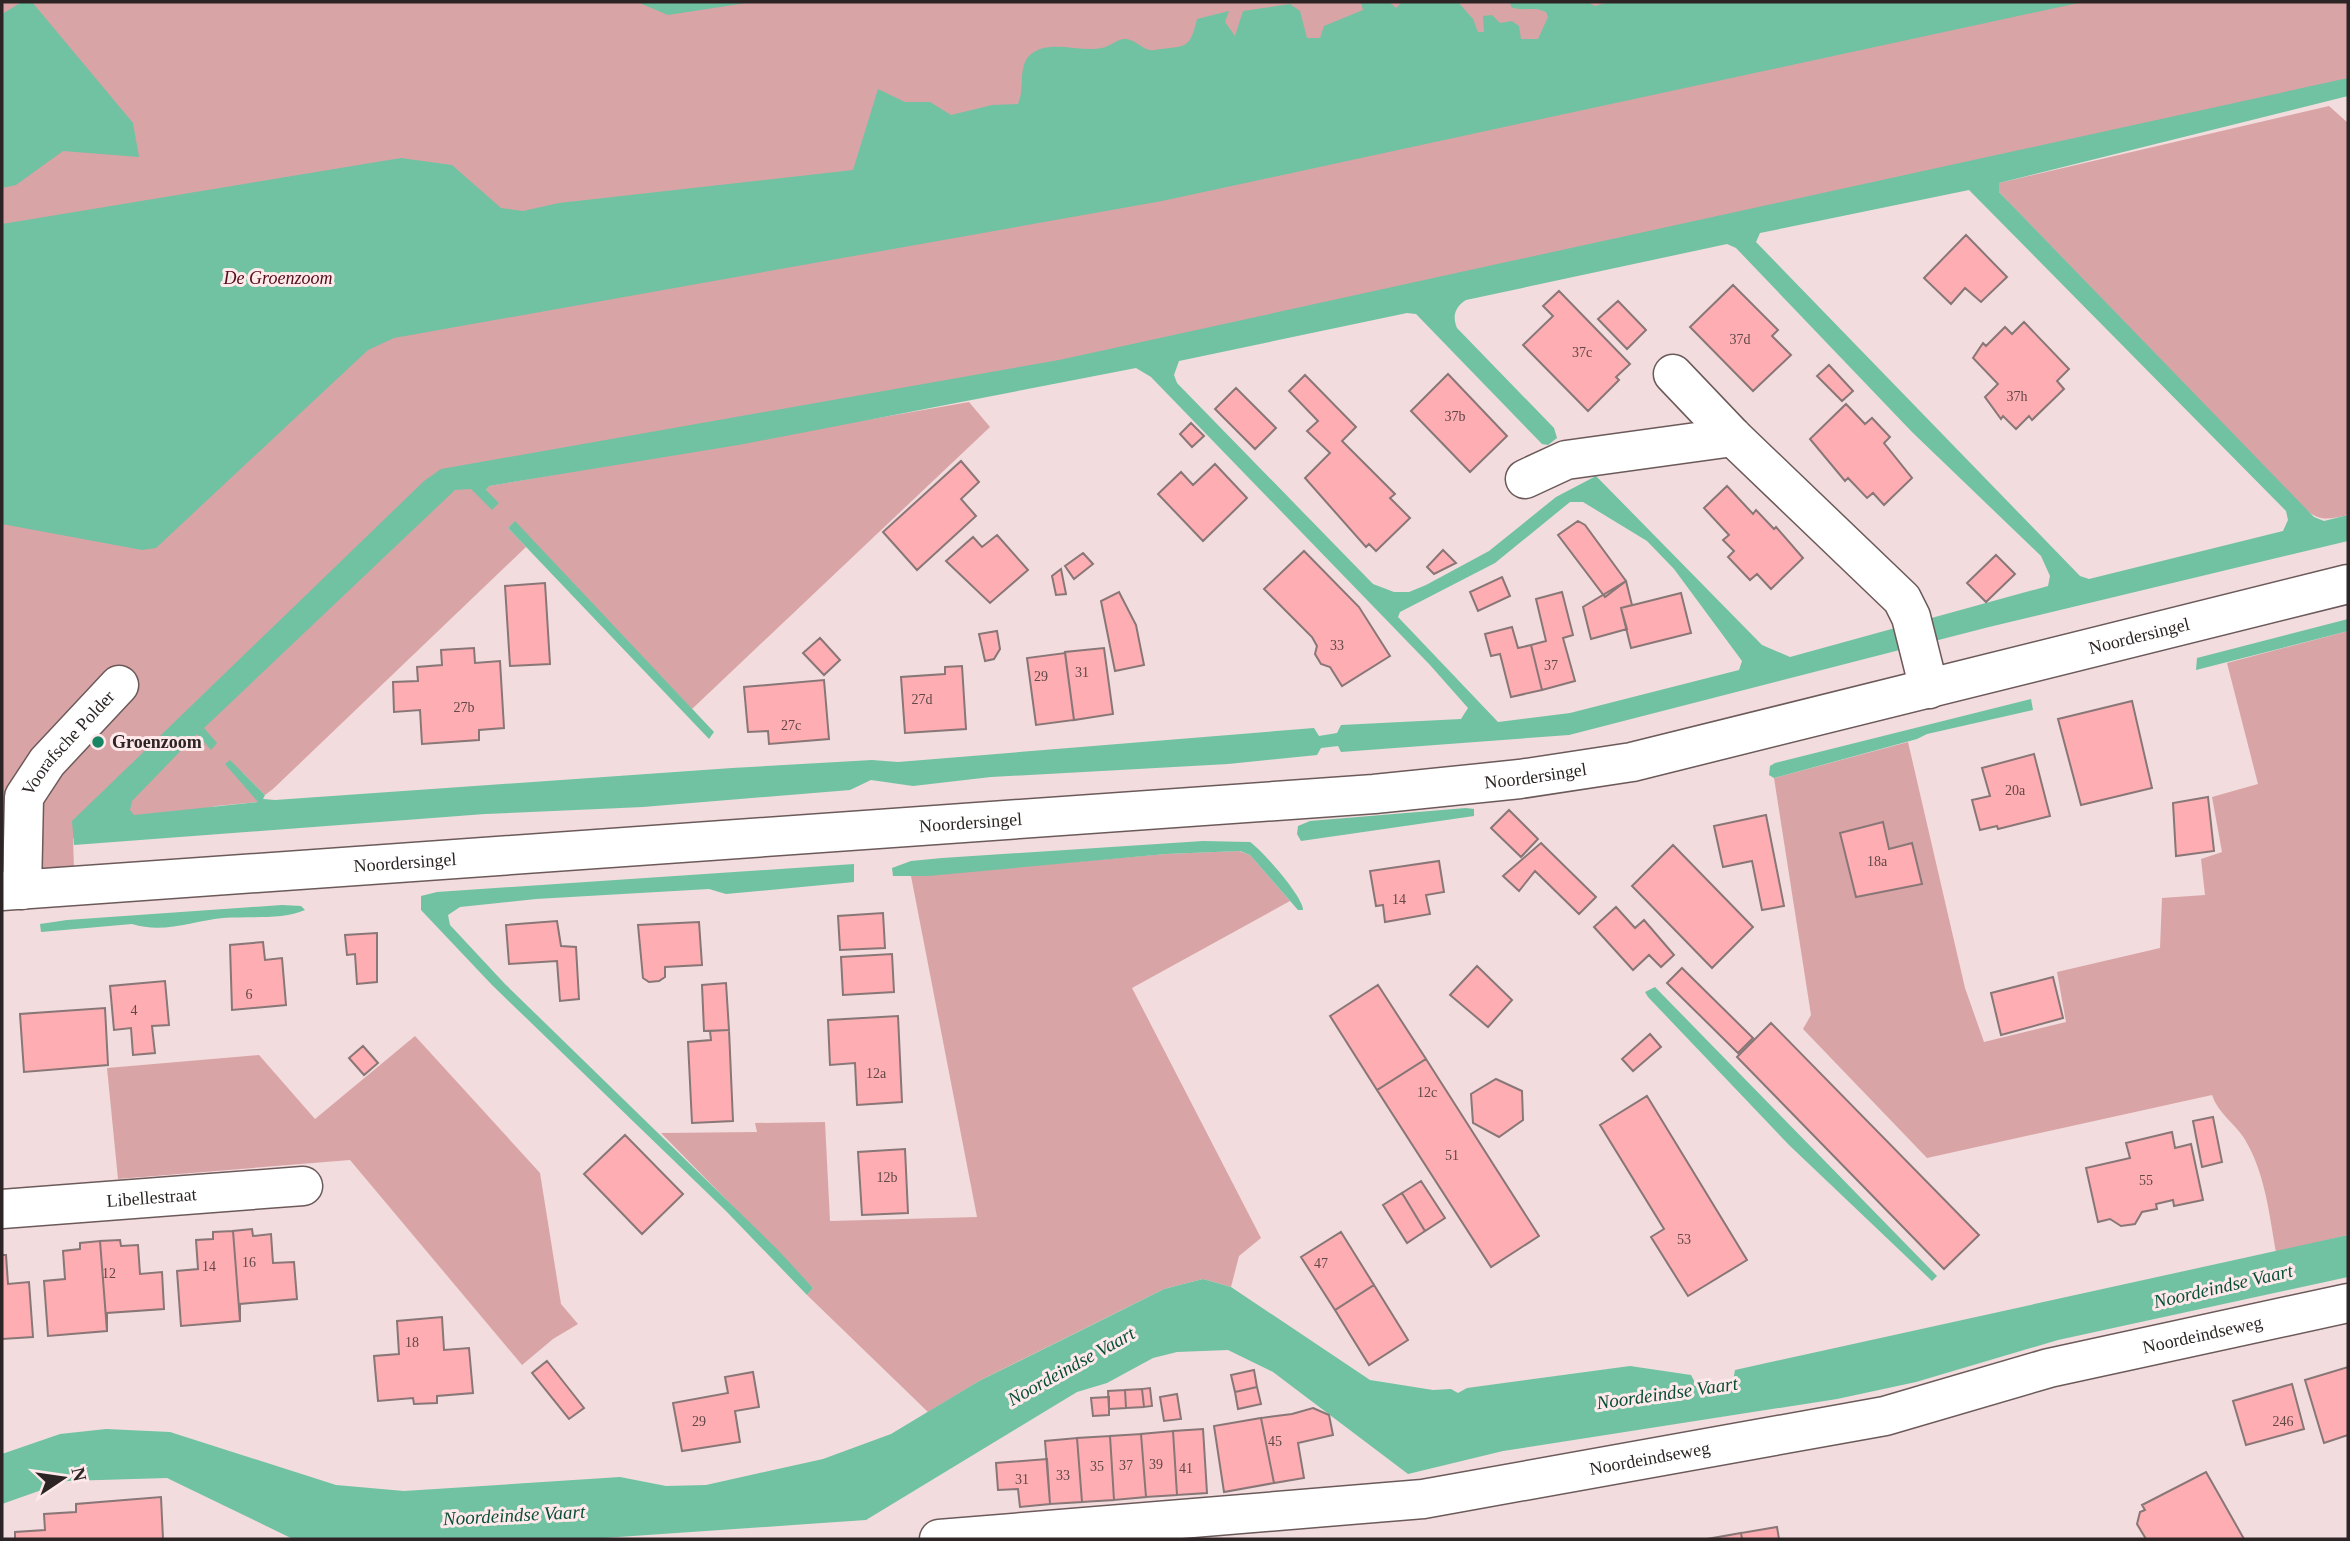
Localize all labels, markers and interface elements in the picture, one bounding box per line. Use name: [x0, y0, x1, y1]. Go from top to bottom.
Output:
park label: De Groenzoom: [223, 268, 332, 288]
house number: 37d: [1730, 332, 1751, 347]
house number: 37c: [1572, 345, 1592, 360]
house number: 37h: [2007, 389, 2028, 404]
house number: 37b: [1445, 409, 1466, 424]
street label: Noordersingel: [2087, 614, 2192, 658]
house number: 33: [1330, 638, 1344, 653]
house number: 37: [1544, 658, 1558, 673]
house number: 31: [1075, 665, 1089, 680]
house number: 29: [1034, 669, 1048, 684]
street label: Voorafsche Polder: [18, 686, 119, 799]
house number: 27d: [912, 692, 933, 707]
house number: 27b: [454, 700, 475, 715]
house number: 27c: [781, 718, 801, 733]
place label: Groenzoom: [112, 732, 202, 752]
marker: Groenzoom: [90, 734, 106, 750]
street label: Noordersingel: [1483, 759, 1588, 793]
house number: 20a: [2005, 783, 2026, 798]
street label: Noordersingel: [918, 809, 1023, 836]
street label: Noordersingel: [353, 849, 457, 876]
house number: 18a: [1867, 854, 1888, 869]
house number: 14: [1392, 892, 1406, 907]
house number: 6: [246, 987, 253, 1002]
house number: 4: [131, 1003, 138, 1018]
house number: 12a: [866, 1066, 887, 1081]
house number: 12c: [1417, 1085, 1437, 1100]
house number: 51: [1445, 1148, 1459, 1163]
house number: 12b: [877, 1170, 898, 1185]
house number: 55: [2139, 1173, 2153, 1188]
street label: Libellestraat: [106, 1184, 197, 1211]
house number: 53: [1677, 1232, 1691, 1247]
house number: 16: [242, 1255, 256, 1270]
house number: 47: [1314, 1256, 1328, 1271]
house number: 14: [202, 1259, 216, 1274]
water label: Noordeindse Vaart: [2150, 1260, 2295, 1312]
house number: 12: [102, 1266, 116, 1281]
street label: Noordeindseweg: [2141, 1312, 2264, 1357]
water label: Noordeindse Vaart: [1003, 1322, 1139, 1410]
house number: 18: [405, 1335, 419, 1350]
water label: Noordeindse Vaart: [1594, 1373, 1740, 1413]
house number: 29: [692, 1414, 706, 1429]
house number: 246: [2273, 1414, 2294, 1429]
house number: 45: [1268, 1434, 1282, 1449]
street label: Noordeindseweg: [1588, 1438, 1712, 1479]
north arrow: [28, 1443, 98, 1513]
house number: 39: [1149, 1457, 1163, 1472]
house number: 37: [1119, 1458, 1133, 1473]
house number: 35: [1090, 1459, 1104, 1474]
house number: 41: [1179, 1461, 1193, 1476]
text: N: [67, 1465, 91, 1484]
house number: 33: [1056, 1468, 1070, 1483]
house number: 31: [1015, 1472, 1029, 1487]
water label: Noordeindse Vaart: [441, 1501, 586, 1529]

